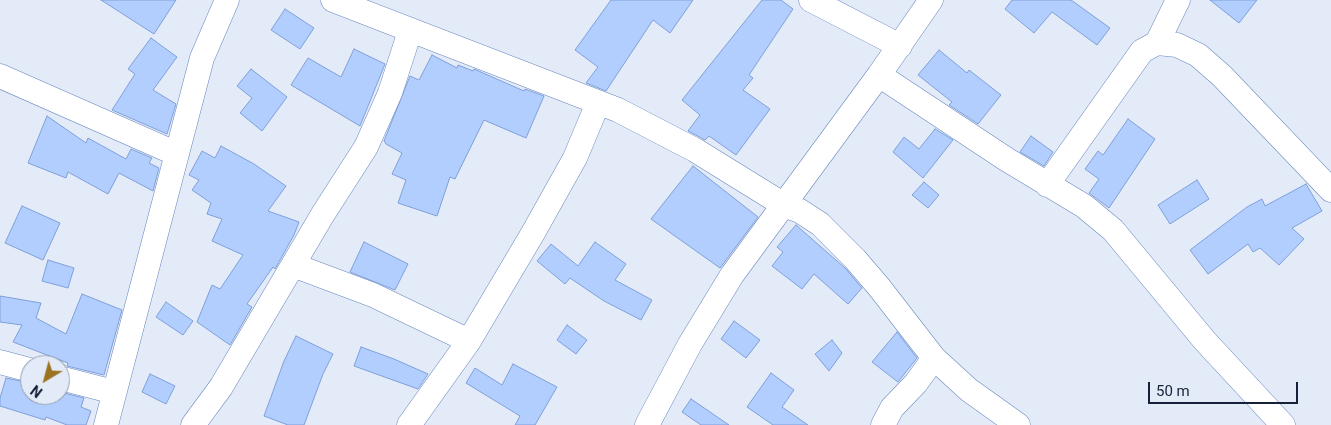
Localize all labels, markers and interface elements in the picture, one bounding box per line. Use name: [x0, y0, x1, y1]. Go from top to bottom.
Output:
north arrow: [20, 355, 70, 405]
scale bar: [1151, 372, 1301, 404]
text: N: [28, 382, 45, 401]
text: 50 m: [1156, 382, 1190, 400]

